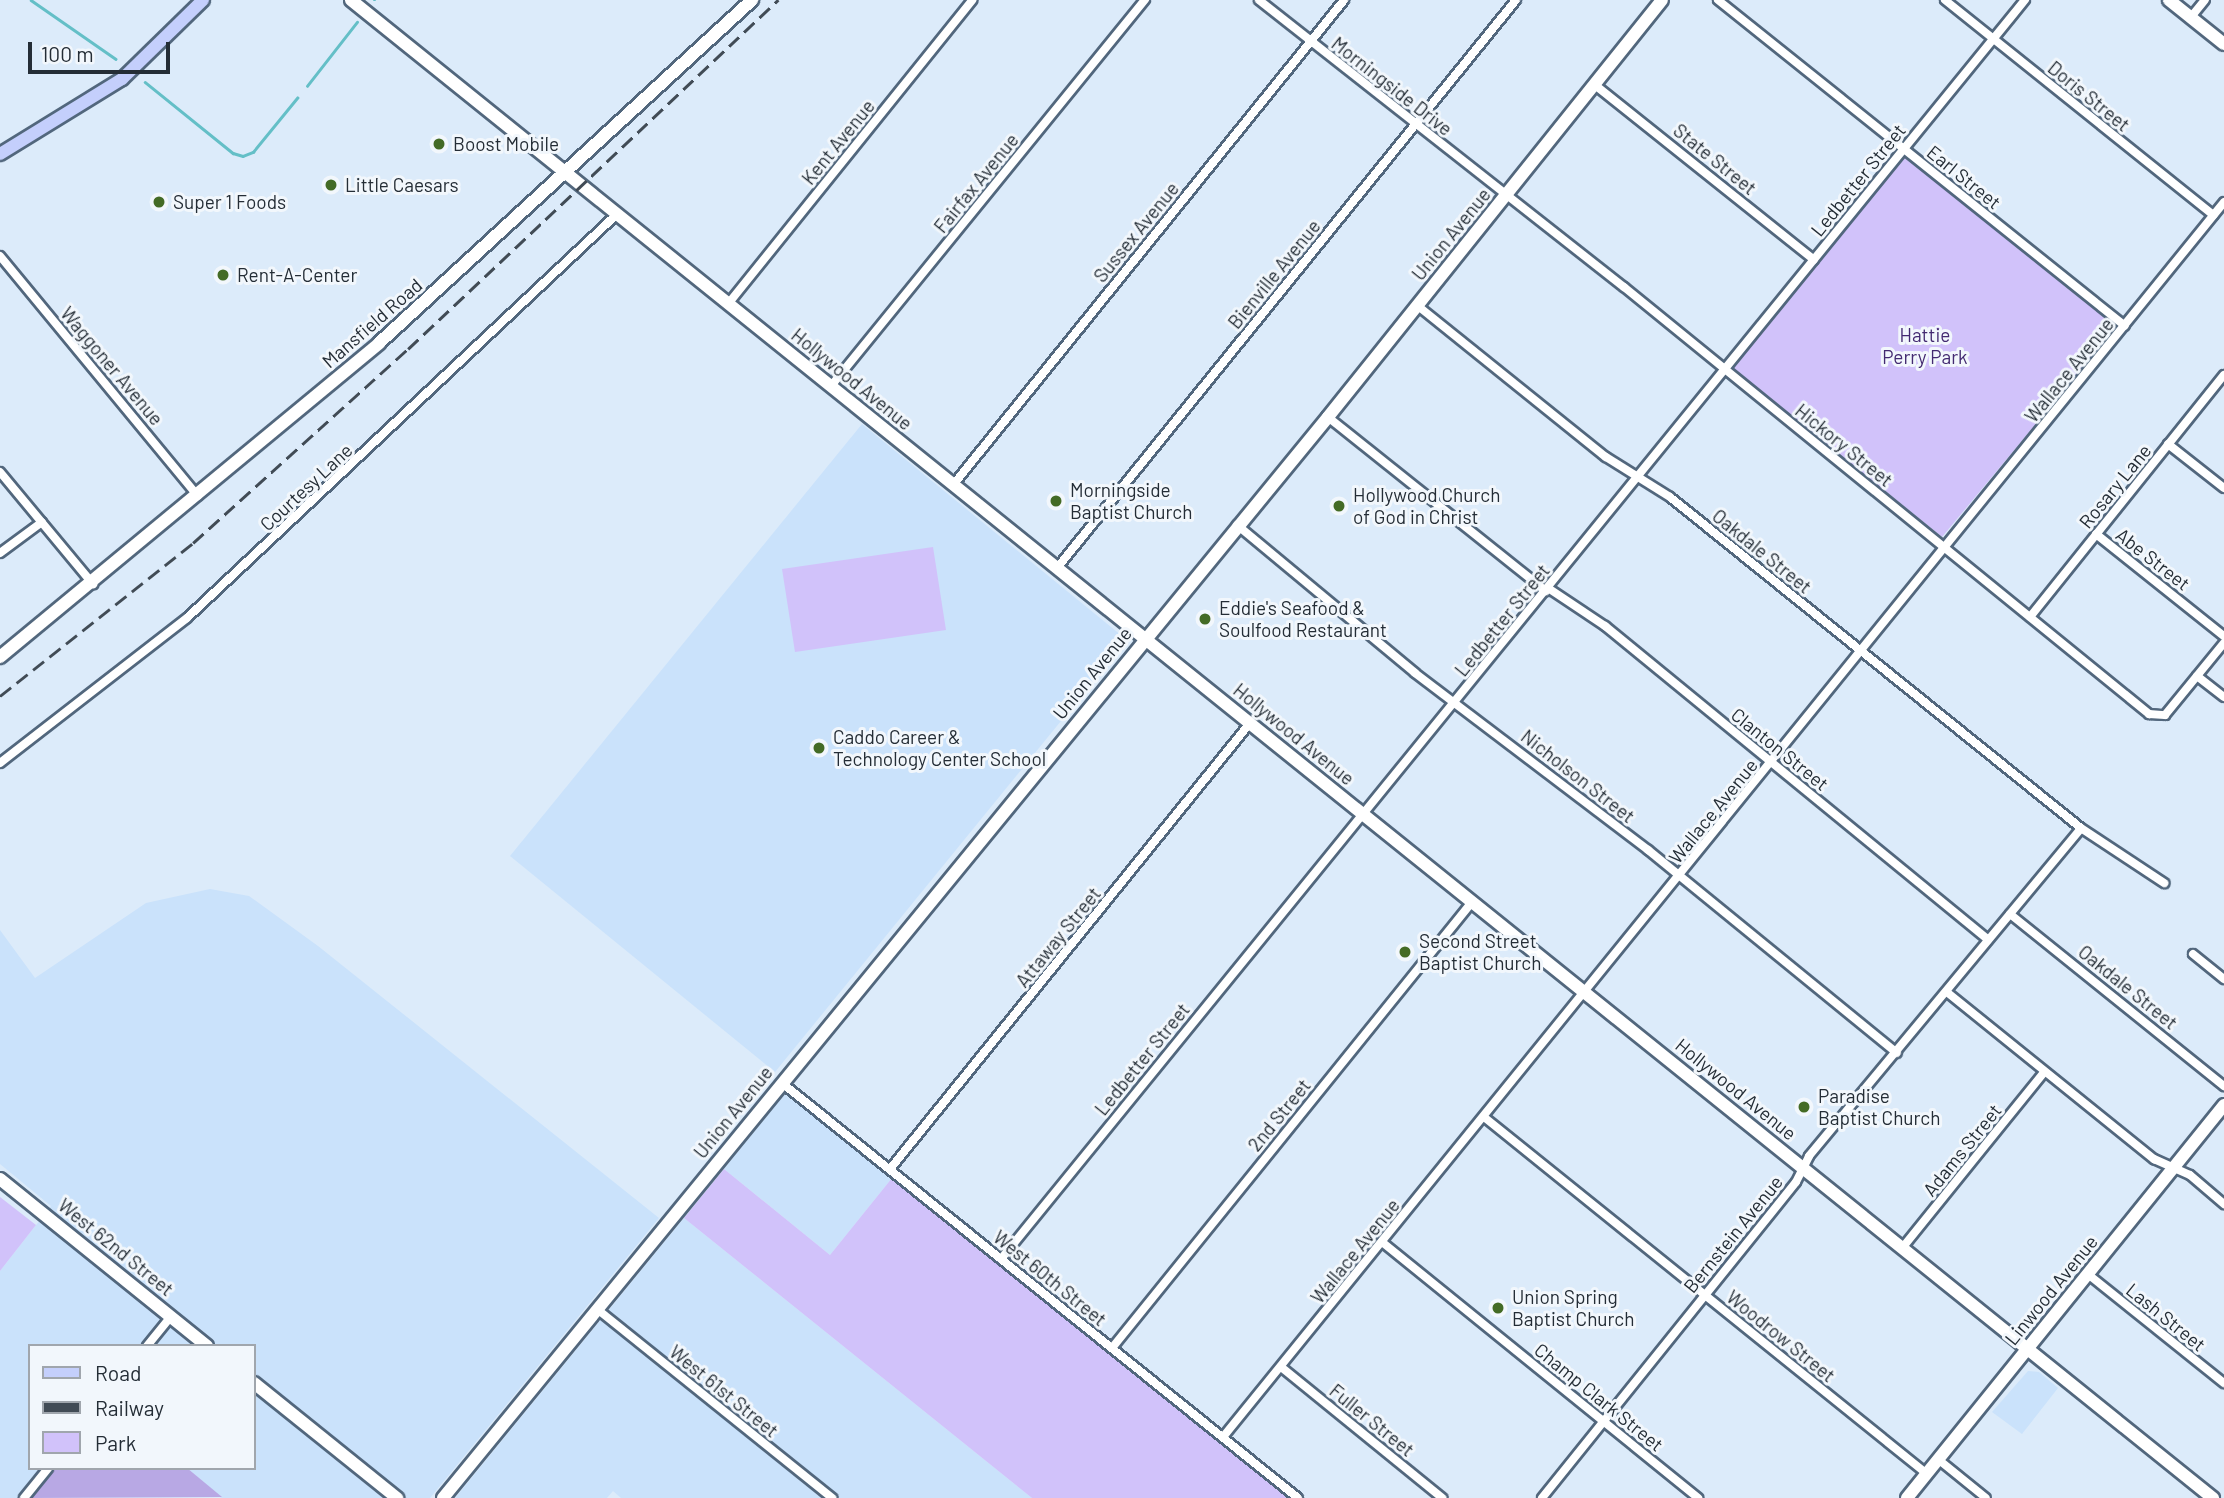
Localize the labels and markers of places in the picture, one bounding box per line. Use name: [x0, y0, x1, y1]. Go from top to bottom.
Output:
place label: Boost Mobile: [453, 133, 559, 155]
marker: Boost Mobile: [431, 136, 447, 152]
place label: Little Caesars: [345, 174, 459, 196]
marker: Little Caesars: [323, 177, 339, 193]
place label: Super 1 Foods: [173, 191, 286, 213]
marker: Super 1 Foods: [151, 194, 167, 210]
place label: Rent-A-Center: [237, 264, 357, 286]
marker: Rent-A-Center: [215, 267, 231, 283]
place label: Morningside Baptist Church: [1070, 479, 1192, 523]
place label: Hollywood Church of God in Christ: [1353, 484, 1500, 528]
marker: Morningside Baptist Church: [1048, 493, 1064, 509]
marker: Hollywood Church of God in Christ: [1331, 498, 1347, 514]
place label: Eddie's Seafood & Soulfood Restaurant: [1219, 597, 1387, 641]
marker: Eddie's Seafood & Soulfood Restaurant: [1197, 611, 1213, 627]
place label: Caddo Career & Technology Center School: [833, 726, 1046, 770]
marker: Caddo Career & Technology Center School: [811, 740, 827, 756]
place label: Second Street Baptist Church: [1419, 930, 1541, 974]
marker: Second Street Baptist Church: [1397, 944, 1413, 960]
place label: Paradise Baptist Church: [1818, 1085, 1940, 1129]
marker: Paradise Baptist Church: [1796, 1099, 1812, 1115]
place label: Union Spring Baptist Church: [1512, 1286, 1634, 1330]
marker: Union Spring Baptist Church: [1490, 1300, 1506, 1316]

